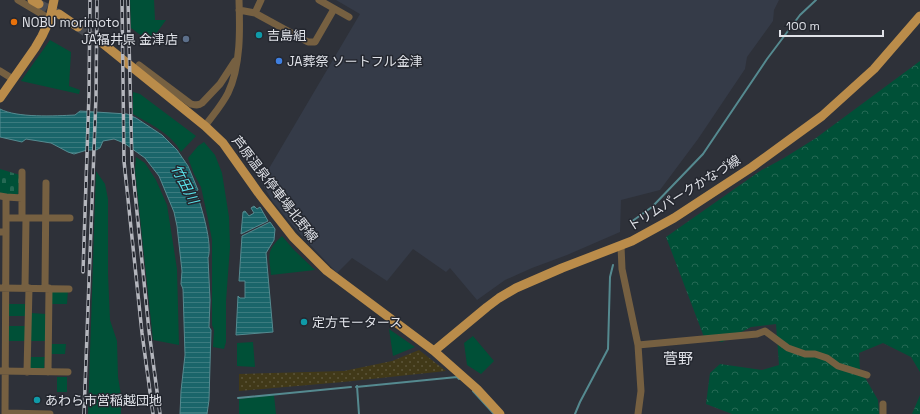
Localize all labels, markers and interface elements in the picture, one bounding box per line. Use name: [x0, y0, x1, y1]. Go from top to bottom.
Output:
scale bar: [780, 12, 883, 38]
place label: NOBU morimoto: [22, 14, 120, 31]
marker: NOBU morimoto: [9, 17, 19, 27]
text: 100 m: [786, 18, 820, 34]
place label: 吉島組: [267, 27, 306, 44]
marker: 吉島組: [254, 30, 264, 40]
place label: JA福井県 金津店: [81, 31, 178, 48]
marker: JA福井県 金津店: [181, 34, 191, 44]
place label: JA葬祭 ソートフル金津: [287, 53, 423, 70]
marker: JA葬祭 ソートフル金津: [274, 56, 284, 66]
street label: 芦原温泉停車場北野線: [228, 133, 322, 245]
street label: トリムパークかなづ線: [624, 151, 744, 235]
water label: 竹田川: [167, 161, 203, 209]
place label: 定方モータース: [312, 314, 402, 331]
marker: 定方モータース: [299, 317, 309, 327]
district label: 菅野: [663, 349, 693, 368]
place label: あわら市営稲越団地: [45, 392, 162, 409]
marker: あわら市営稲越団地: [32, 395, 42, 405]

